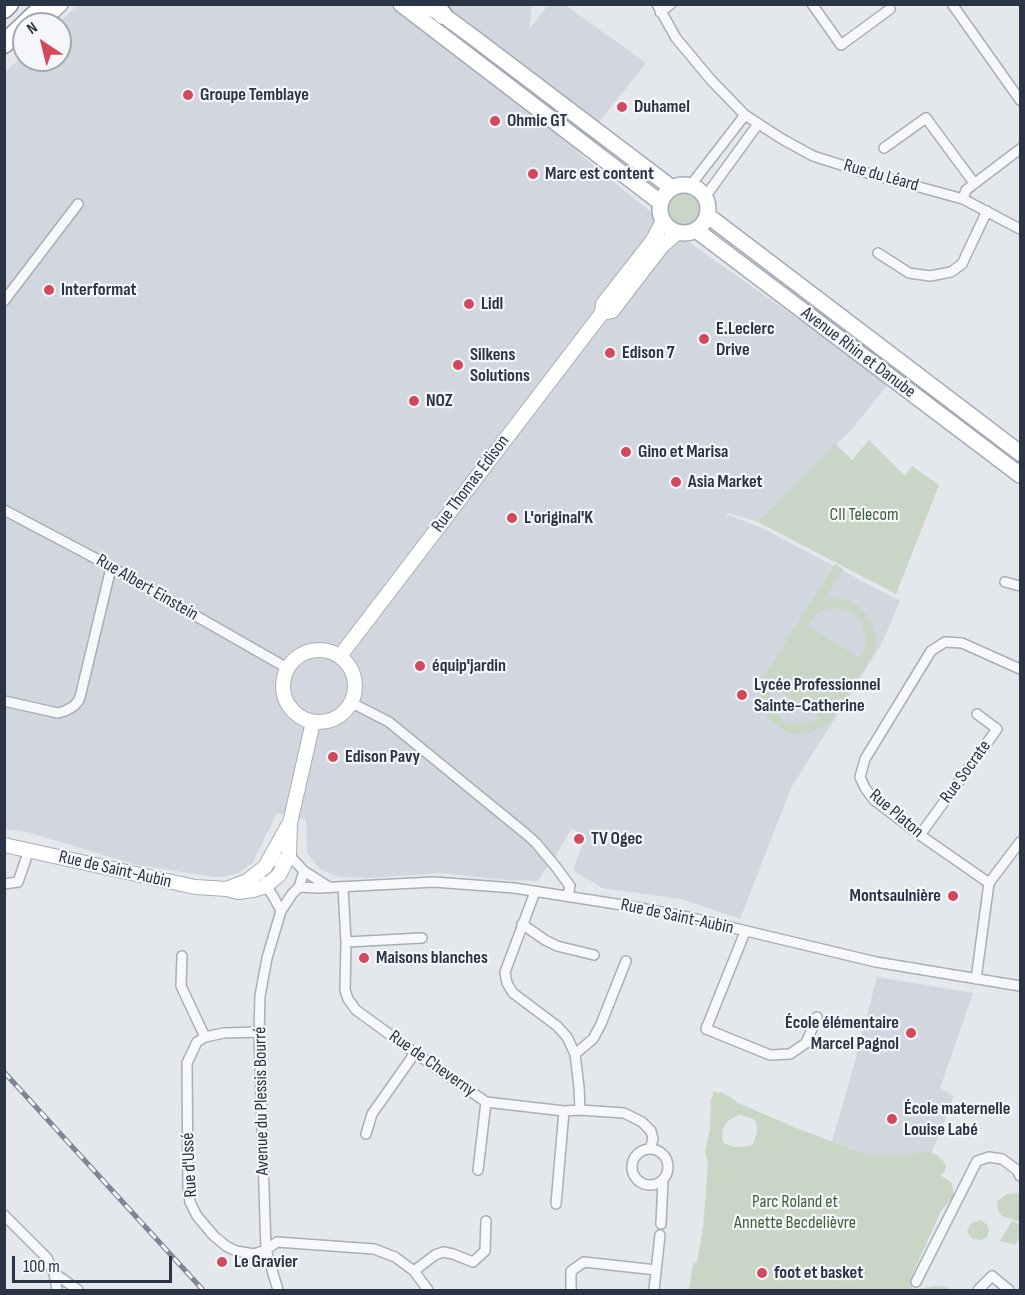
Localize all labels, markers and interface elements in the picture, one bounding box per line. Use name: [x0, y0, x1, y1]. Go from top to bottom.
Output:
north arrow: [12, 12, 72, 72]
text: N: [24, 18, 41, 39]
place label: Groupe Temblaye: [200, 84, 309, 106]
marker: Groupe Temblaye: [181, 88, 195, 102]
place label: Duhamel: [634, 96, 690, 118]
marker: Duhamel: [615, 100, 629, 114]
place label: Ohmic GT: [507, 110, 567, 132]
marker: Ohmic GT: [488, 114, 502, 128]
street label: Rue du Léard: [841, 155, 921, 197]
place label: Marc est content: [545, 163, 654, 185]
marker: Marc est content: [526, 167, 540, 181]
place label: Interformat: [61, 279, 136, 301]
marker: Interformat: [42, 283, 56, 297]
place label: Lidl: [481, 293, 503, 315]
marker: Lidl: [462, 297, 476, 311]
street label: Avenue Rhin et Danube: [796, 303, 920, 403]
place label: E.Leclerc Drive: [716, 318, 774, 360]
marker: E.Leclerc Drive: [697, 332, 711, 346]
place label: Edison 7: [622, 342, 675, 364]
place label: Silkens Solutions: [470, 344, 530, 386]
marker: Edison 7: [603, 346, 617, 360]
marker: Silkens Solutions: [451, 358, 465, 372]
place label: NOZ: [426, 390, 453, 412]
marker: NOZ: [407, 394, 421, 408]
street label: Rue Thomas Edison: [428, 431, 514, 537]
place label: Gino et Marisa: [638, 441, 728, 463]
marker: Gino et Marisa: [619, 445, 633, 459]
place label: Asia Market: [688, 471, 763, 493]
marker: Asia Market: [669, 475, 683, 489]
park label: CII Telecom: [830, 504, 898, 526]
place label: L'original'K: [524, 507, 593, 529]
marker: L'original'K: [505, 511, 519, 525]
street label: Rue Albert Einstein: [92, 550, 202, 626]
place label: équip'jardin: [432, 655, 506, 677]
marker: équip'jardin: [413, 659, 427, 673]
place label: Lycée Professionnel Sainte-Catherine: [754, 674, 880, 716]
marker: Lycée Professionnel Sainte-Catherine: [735, 688, 749, 702]
street label: Rue Socrate: [936, 736, 996, 808]
place label: Edison Pavy: [345, 746, 420, 768]
marker: Edison Pavy: [326, 750, 340, 764]
street label: Rue Platon: [864, 785, 928, 843]
place label: TV Ogec: [591, 828, 643, 850]
marker: TV Ogec: [572, 832, 586, 846]
street label: Rue de Saint-Aubin: [57, 847, 173, 893]
place label: Montsaulnière: [850, 885, 941, 907]
marker: Montsaulnière: [946, 889, 960, 903]
street label: Rue de Saint-Aubin: [619, 894, 735, 940]
place label: Maisons blanches: [376, 947, 488, 969]
marker: Maisons blanches: [357, 951, 371, 965]
place label: École élémentaire Marcel Pagnol: [785, 1012, 899, 1054]
street label: Rue de Cheverny: [384, 1026, 480, 1102]
marker: École élémentaire Marcel Pagnol: [904, 1026, 918, 1040]
street label: Avenue du Plessis Bourré: [250, 1027, 274, 1175]
place label: École maternelle Louise Labé: [904, 1098, 1010, 1140]
marker: École maternelle Louise Labé: [885, 1112, 899, 1126]
street label: Rue d'Ussé: [178, 1132, 202, 1198]
park label: Parc Roland et Annette Becdelièvre: [734, 1191, 856, 1234]
scale bar: [15, 1244, 176, 1282]
place label: Le Gravier: [234, 1251, 298, 1273]
marker: Le Gravier: [215, 1255, 229, 1269]
text: 100 m: [23, 1256, 60, 1277]
place label: foot et basket: [774, 1262, 863, 1284]
marker: foot et basket: [755, 1266, 769, 1280]

